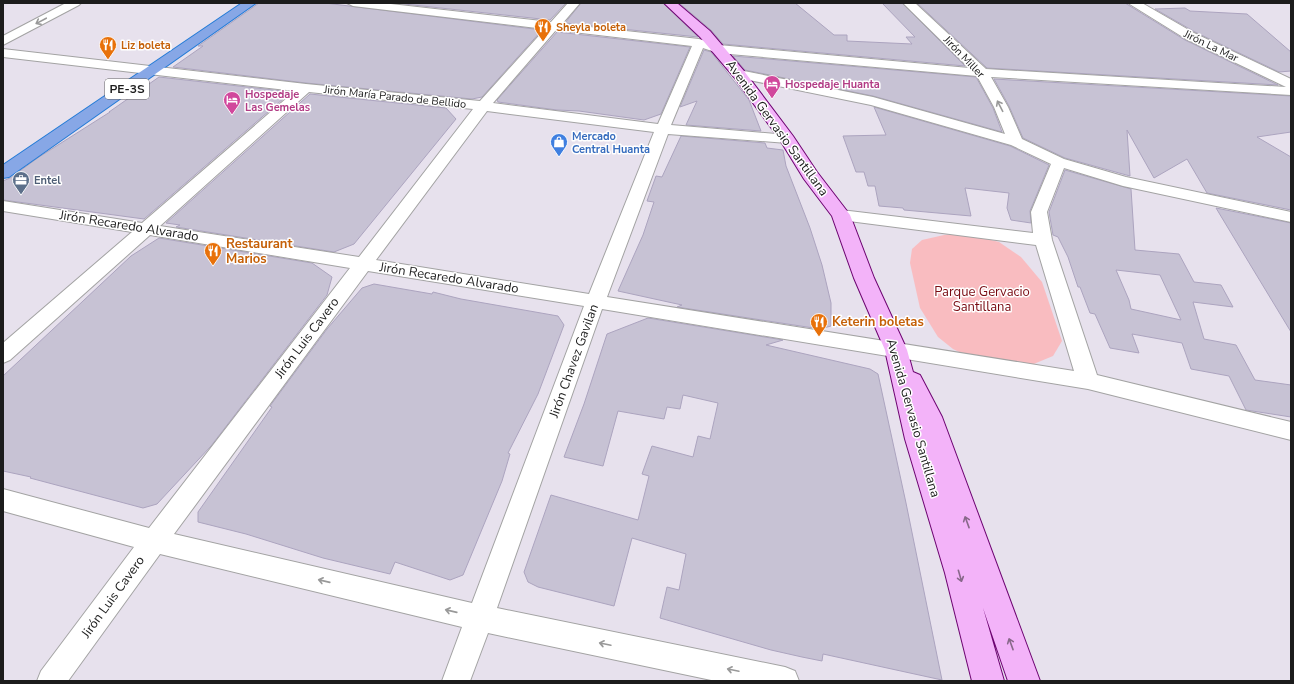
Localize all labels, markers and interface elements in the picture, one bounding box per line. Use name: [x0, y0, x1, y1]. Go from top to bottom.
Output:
restaurant icon: Sheyla boleta: [533, 17, 553, 42]
one-way arrow: [35, 18, 47, 26]
place label: Sheyla boleta: [556, 20, 626, 35]
street label: Jirón La Mar: [1180, 26, 1241, 66]
street label: Jirón Miller: [939, 32, 988, 81]
restaurant icon: Liz boleta: [98, 35, 118, 60]
place label: Liz boleta: [121, 38, 171, 53]
street label: Avenida Gervasio Santillana: [721, 56, 833, 200]
hotel icon: Hospedaje Huanta: [762, 74, 782, 99]
place label: Hospedaje Huanta: [785, 77, 880, 92]
road number: PE-3S: [105, 79, 149, 99]
street label: Jirón María Parado de Bellido: [322, 82, 467, 112]
place label: Hospedaje Las Gemelas: [245, 87, 310, 115]
hotel icon: Hospedaje Las Gemelas: [222, 90, 242, 115]
one-way arrow: [996, 100, 1003, 112]
place label: Mercado Central Huanta: [572, 129, 650, 157]
shop icon: Mercado Central Huanta: [549, 132, 569, 157]
office icon: Entel: [11, 170, 31, 195]
place label: Entel: [34, 173, 61, 188]
street label: Jirón Recaredo Alvarado: [57, 206, 200, 246]
place label: Restaurant Marios: [226, 235, 293, 268]
restaurant icon: Restaurant Marios: [203, 241, 223, 266]
street label: Jirón Recaredo Alvarado: [377, 258, 520, 298]
park label: Parque Gervacio Santillana: [934, 283, 1030, 316]
street label: Jirón Luis Cavero: [270, 294, 343, 383]
street label: Jirón Chavez Gavilan: [545, 302, 603, 421]
restaurant icon: Keterin boletas: [809, 312, 829, 337]
place label: Keterin boletas: [832, 313, 924, 331]
street label: Avenida Gervasio Santillana: [882, 337, 944, 499]
one-way arrow: [963, 516, 971, 528]
street label: Jirón Luis Cavero: [77, 552, 149, 642]
one-way arrow: [957, 569, 964, 582]
one-way arrow: [318, 576, 331, 584]
one-way arrow: [445, 606, 458, 614]
one-way arrow: [599, 639, 612, 647]
one-way arrow: [1007, 639, 1015, 651]
one-way arrow: [726, 666, 739, 674]

